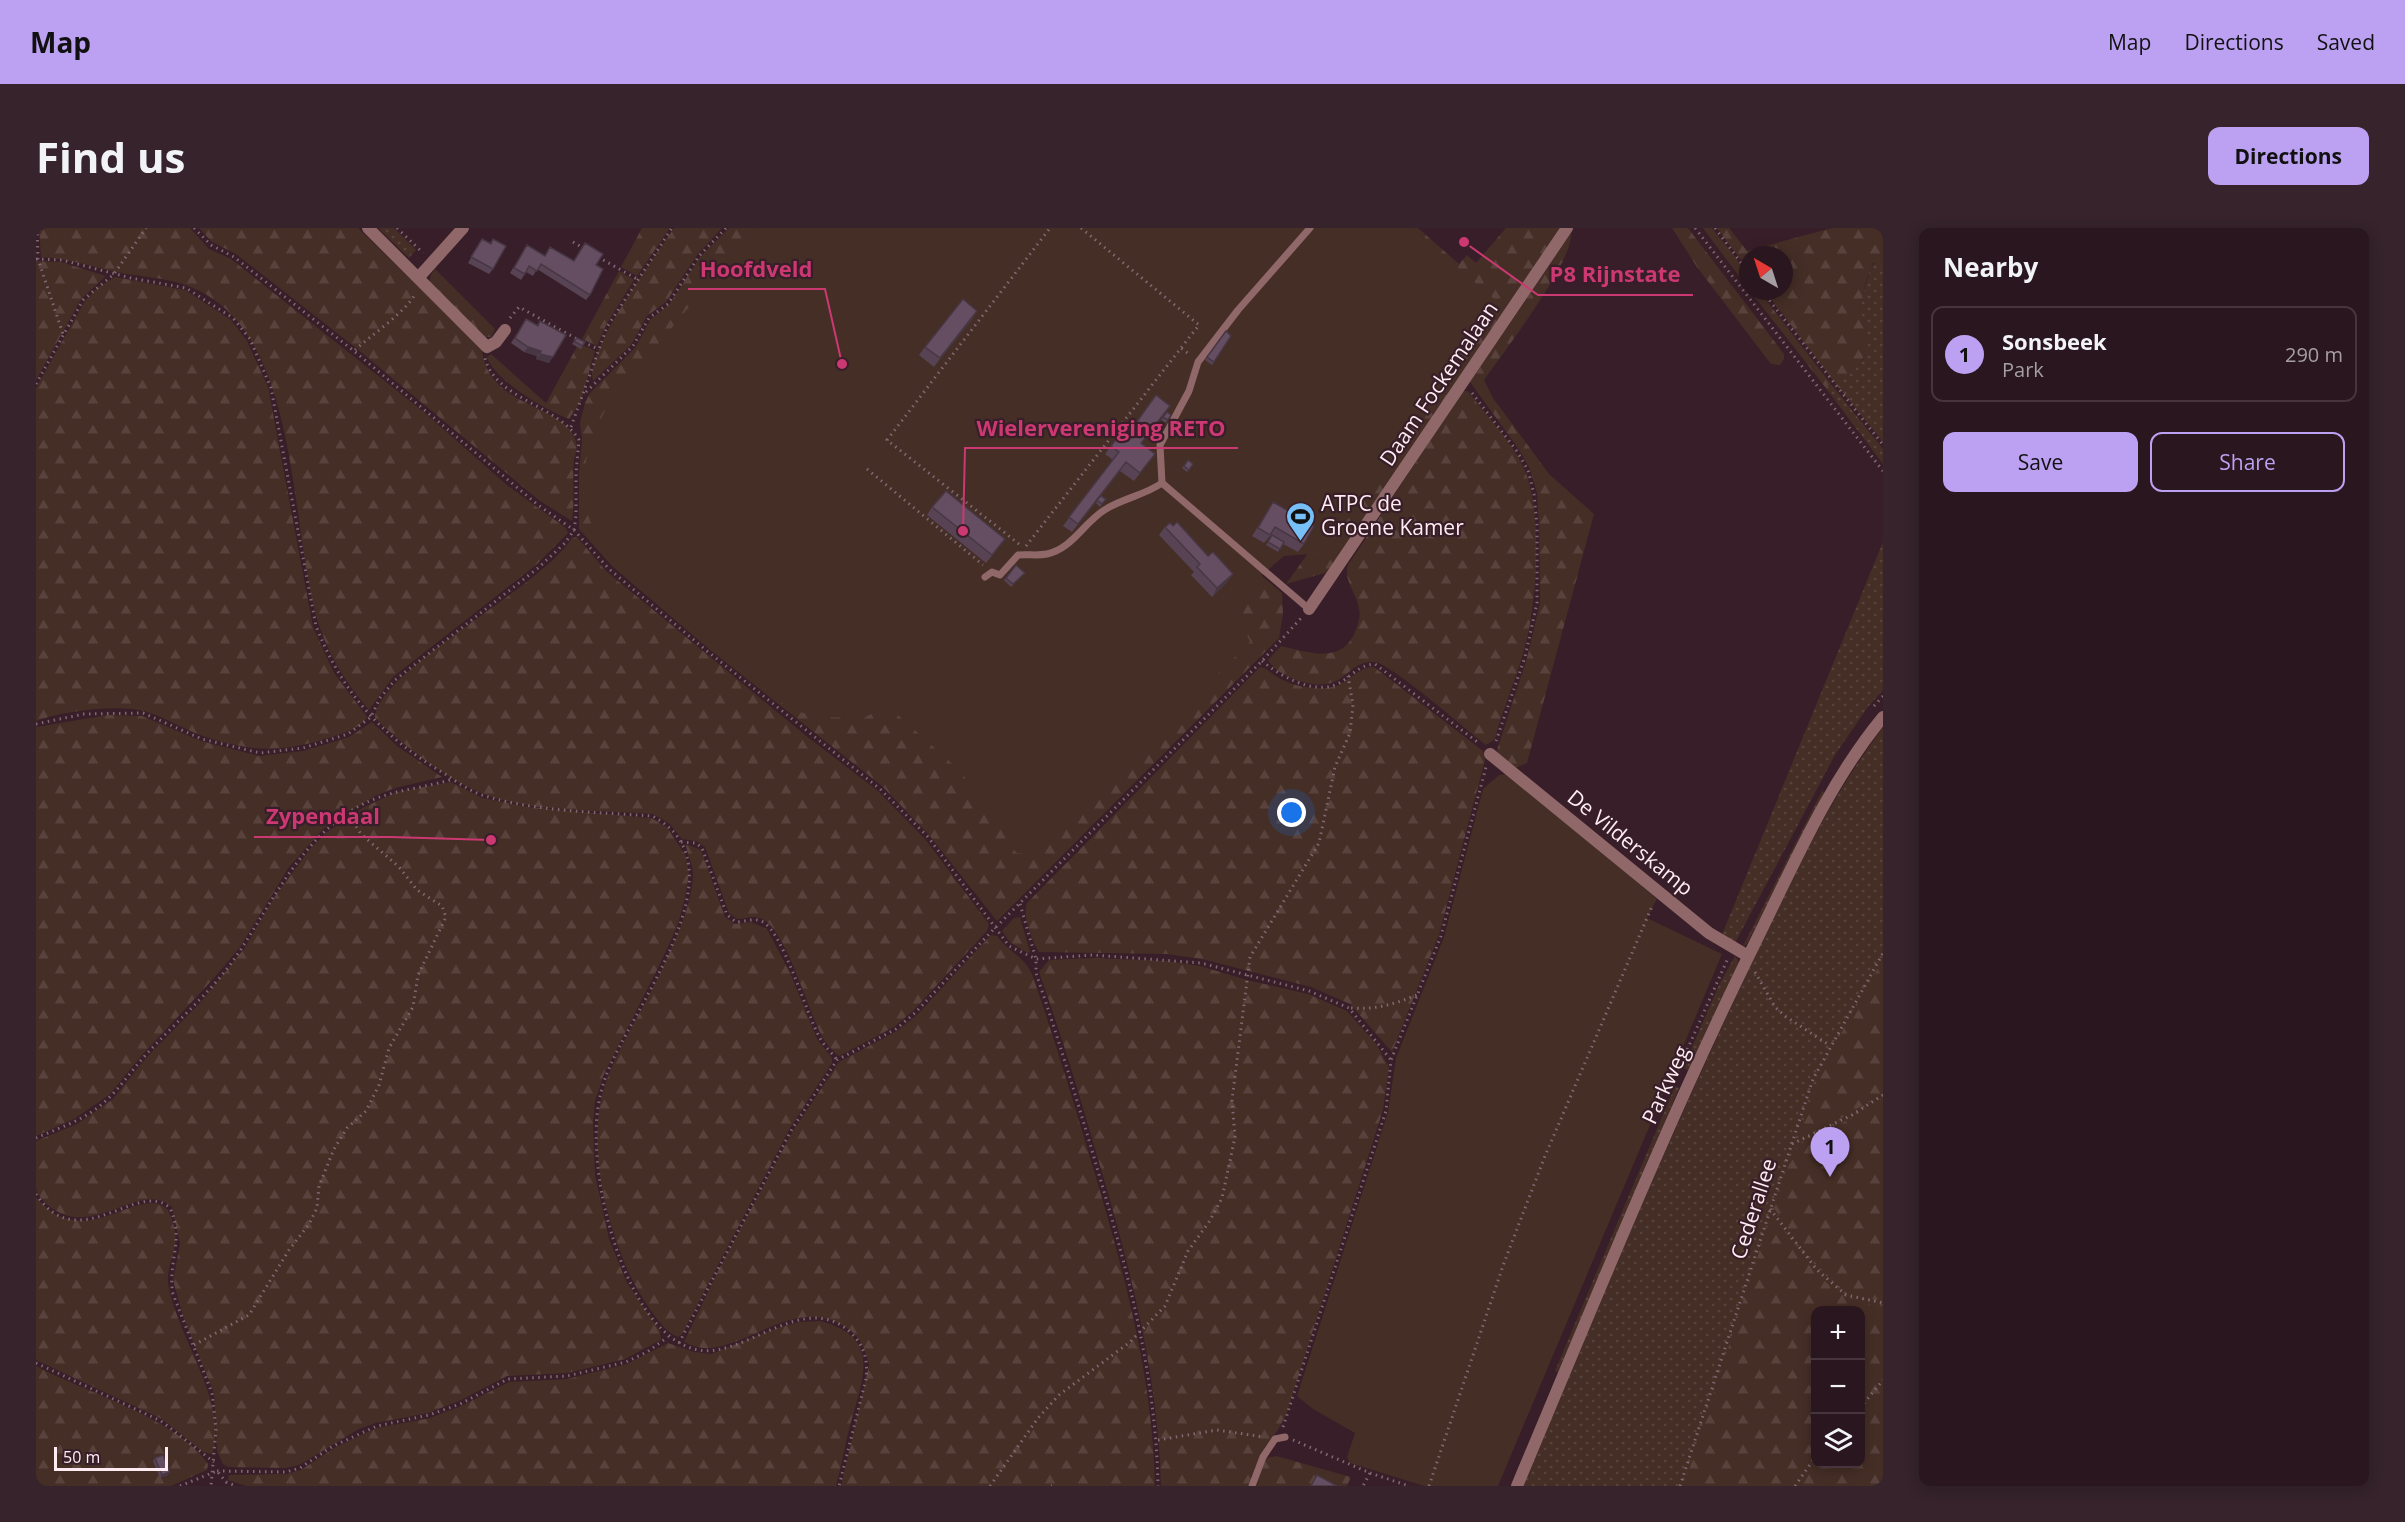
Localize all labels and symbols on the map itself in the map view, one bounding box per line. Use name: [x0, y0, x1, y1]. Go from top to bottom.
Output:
north arrow: [1739, 246, 1793, 300]
callout: Hoofdveld: [688, 249, 825, 289]
text: Hoofdveld: [700, 253, 812, 283]
callout: P8 Rijnstate: [1538, 255, 1693, 295]
text: P8 Rijnstate: [1550, 258, 1680, 288]
street label: Daam Fockemalaan: [1373, 296, 1504, 471]
callout: Wielervereniging RETO: [965, 408, 1238, 448]
text: Wielervereniging RETO: [976, 412, 1226, 442]
place label: ATPC de Groene Kamer: [1321, 489, 1464, 541]
sports icon: ATPC de Groene Kamer: [1284, 500, 1316, 542]
street label: De Vilderskamp: [1562, 783, 1699, 902]
callout: Zypendaal: [254, 797, 391, 837]
your location: [1277, 798, 1306, 827]
text: Zypendaal: [266, 800, 380, 830]
street label: Parkweg: [1635, 1041, 1695, 1128]
pin: 1: [1810, 1128, 1850, 1177]
street label: Cederallee: [1724, 1155, 1782, 1263]
scale bar: [54, 1444, 168, 1472]

